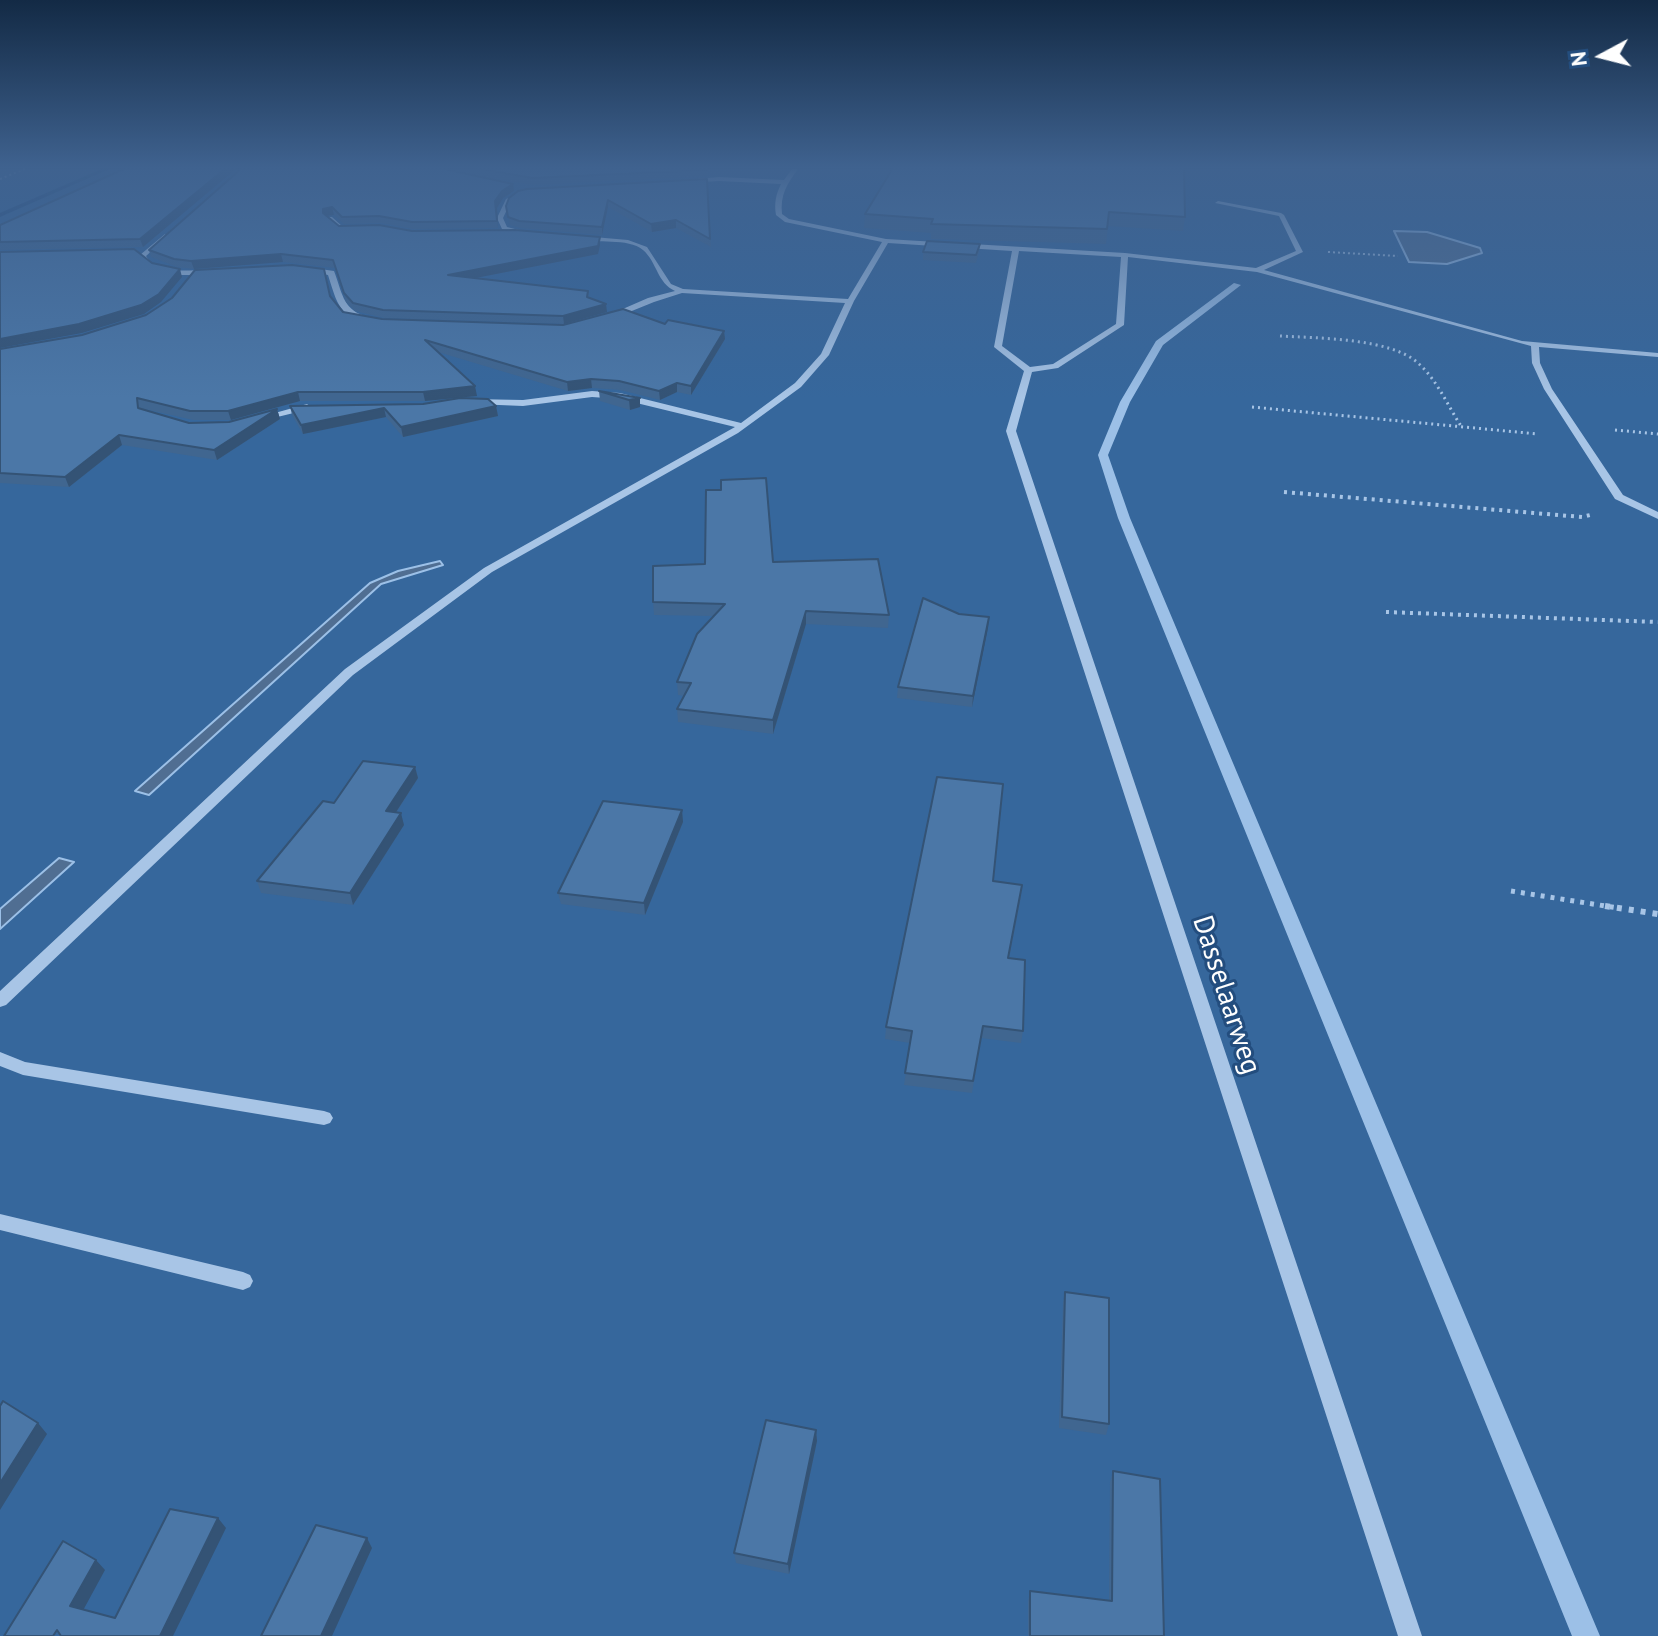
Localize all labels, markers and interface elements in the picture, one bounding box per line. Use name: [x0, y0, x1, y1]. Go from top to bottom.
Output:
north arrow: [1562, 16, 1642, 96]
text: N: [1563, 50, 1593, 68]
street label: Dasselaarweg: [1185, 911, 1267, 1079]

